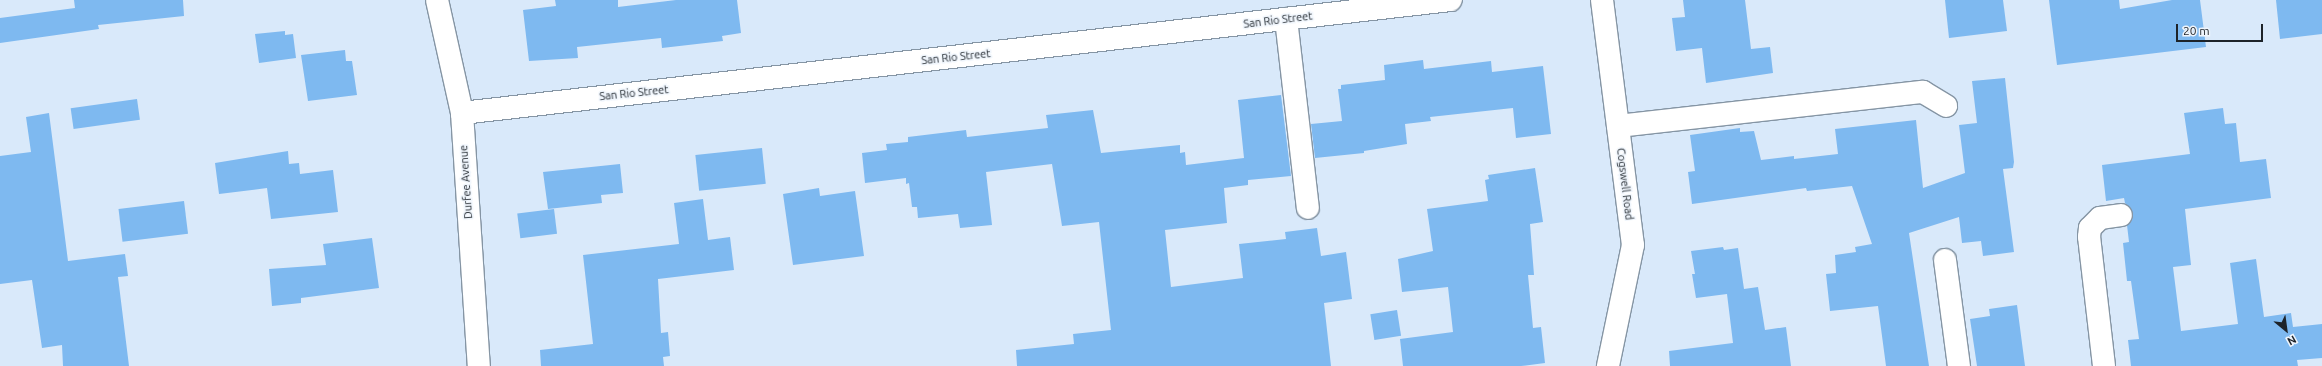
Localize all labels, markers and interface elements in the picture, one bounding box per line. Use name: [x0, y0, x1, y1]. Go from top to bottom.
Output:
street label: San Rio Street: [1243, 9, 1313, 31]
scale bar: [2178, 16, 2265, 42]
text: 20 m: [2183, 24, 2210, 37]
street label: San Rio Street: [921, 47, 991, 67]
street label: San Rio Street: [599, 83, 669, 103]
street label: Durfee Avenue: [457, 145, 475, 219]
street label: Cogswell Road: [1614, 147, 1636, 221]
north arrow: [2266, 310, 2306, 350]
text: N: [2285, 333, 2298, 348]

